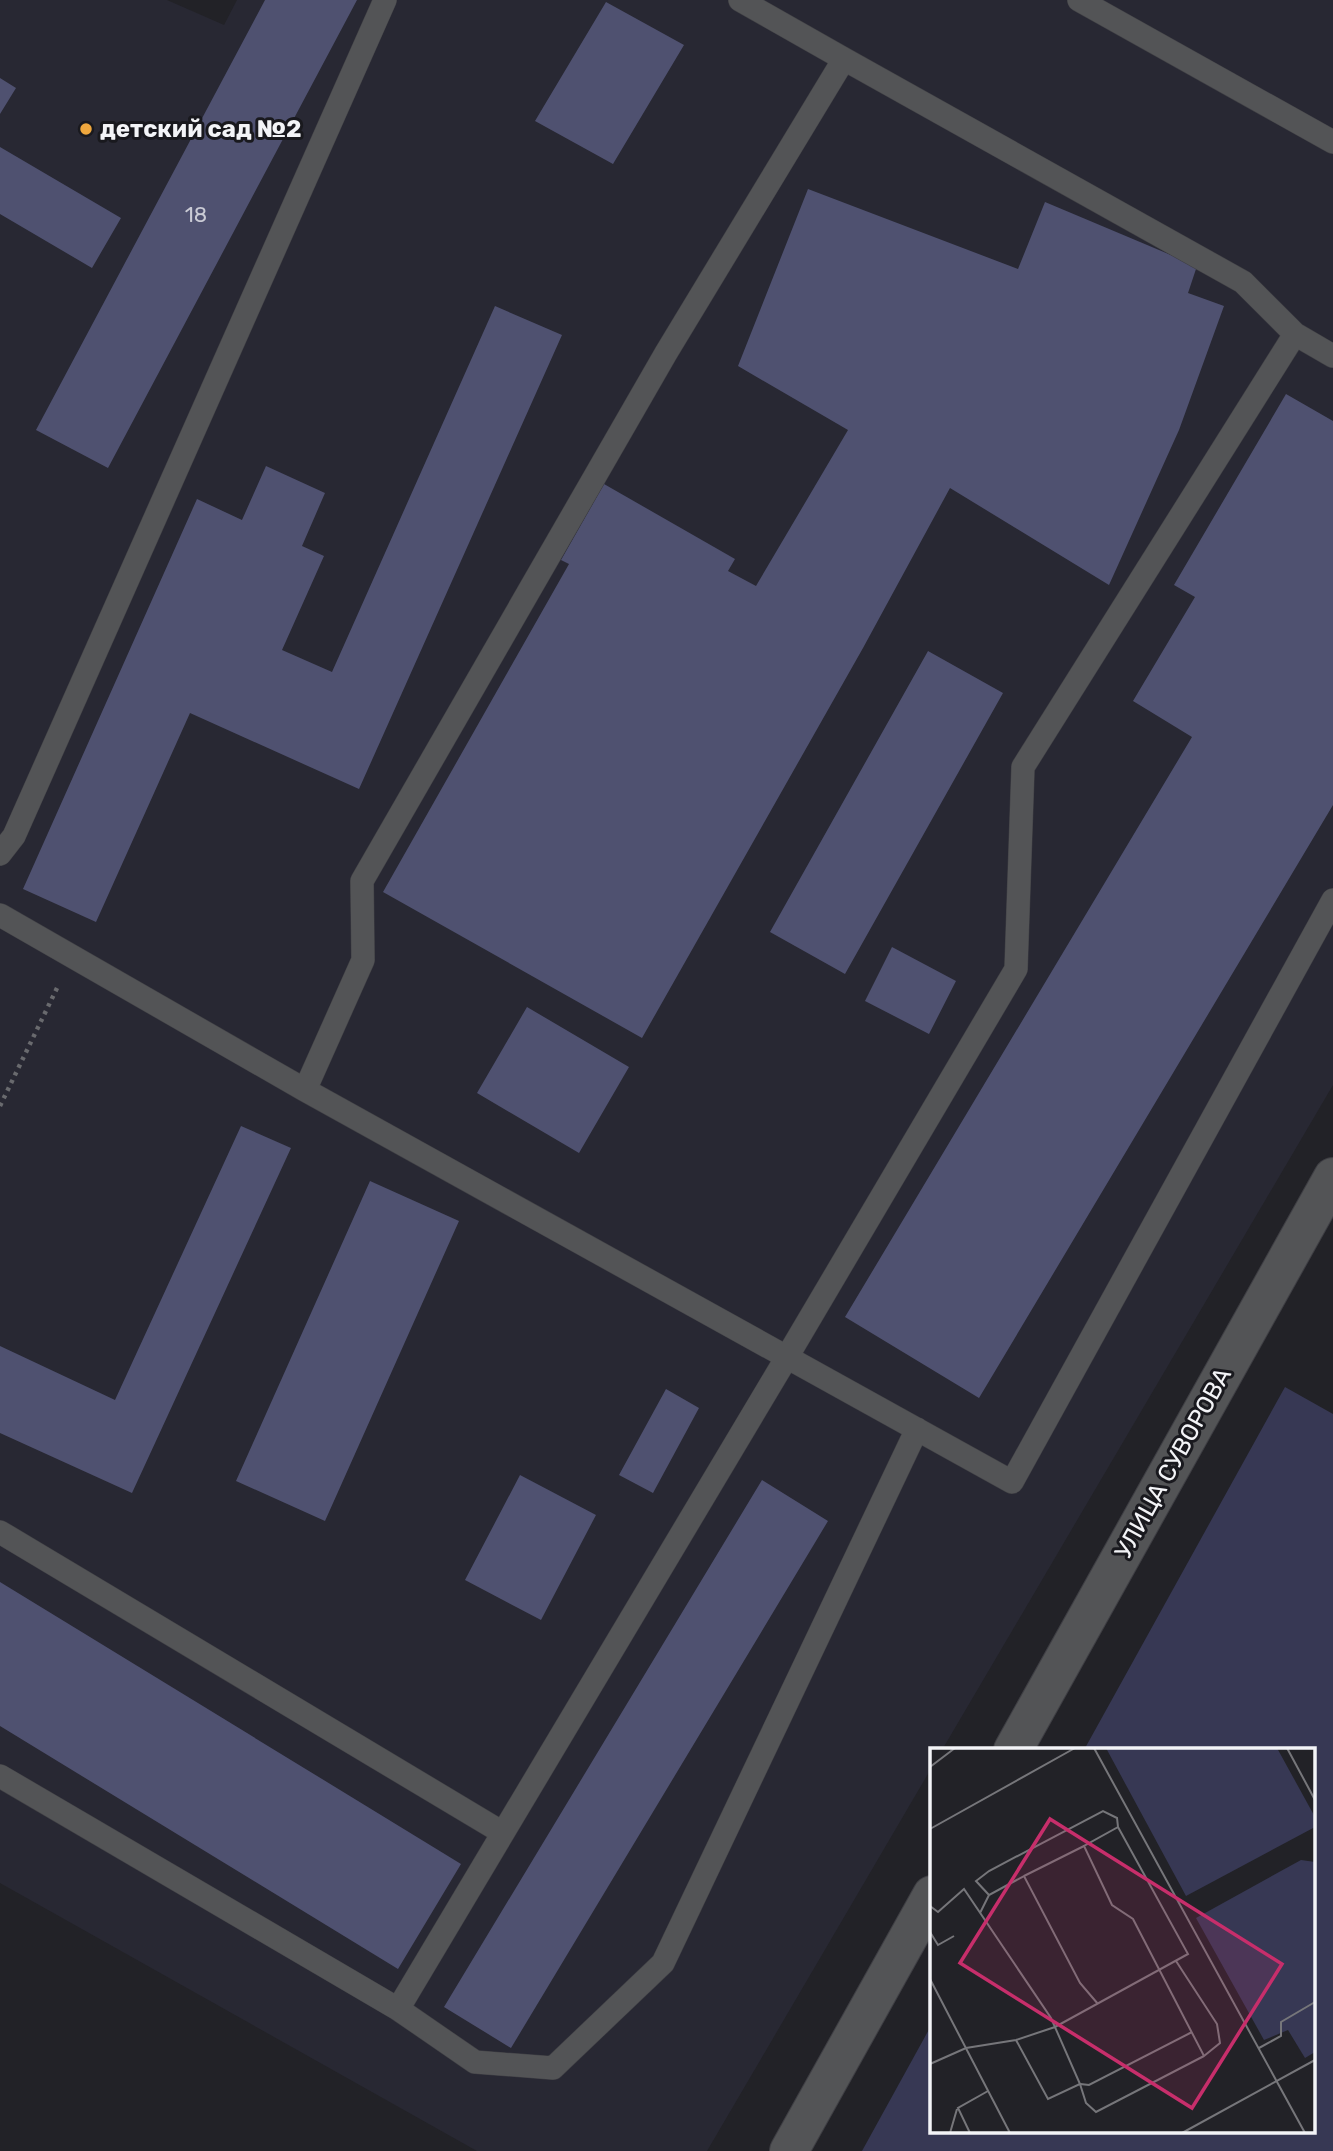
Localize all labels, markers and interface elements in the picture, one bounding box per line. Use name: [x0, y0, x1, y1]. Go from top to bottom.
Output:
place label: детский сад №2: [100, 115, 302, 143]
marker: детский сад №2: [78, 121, 94, 137]
house number: 18: [185, 202, 207, 227]
street label: УЛИЦА СУВОРОВА: [1109, 1363, 1237, 1563]
inset map: [930, 1748, 1316, 2134]

